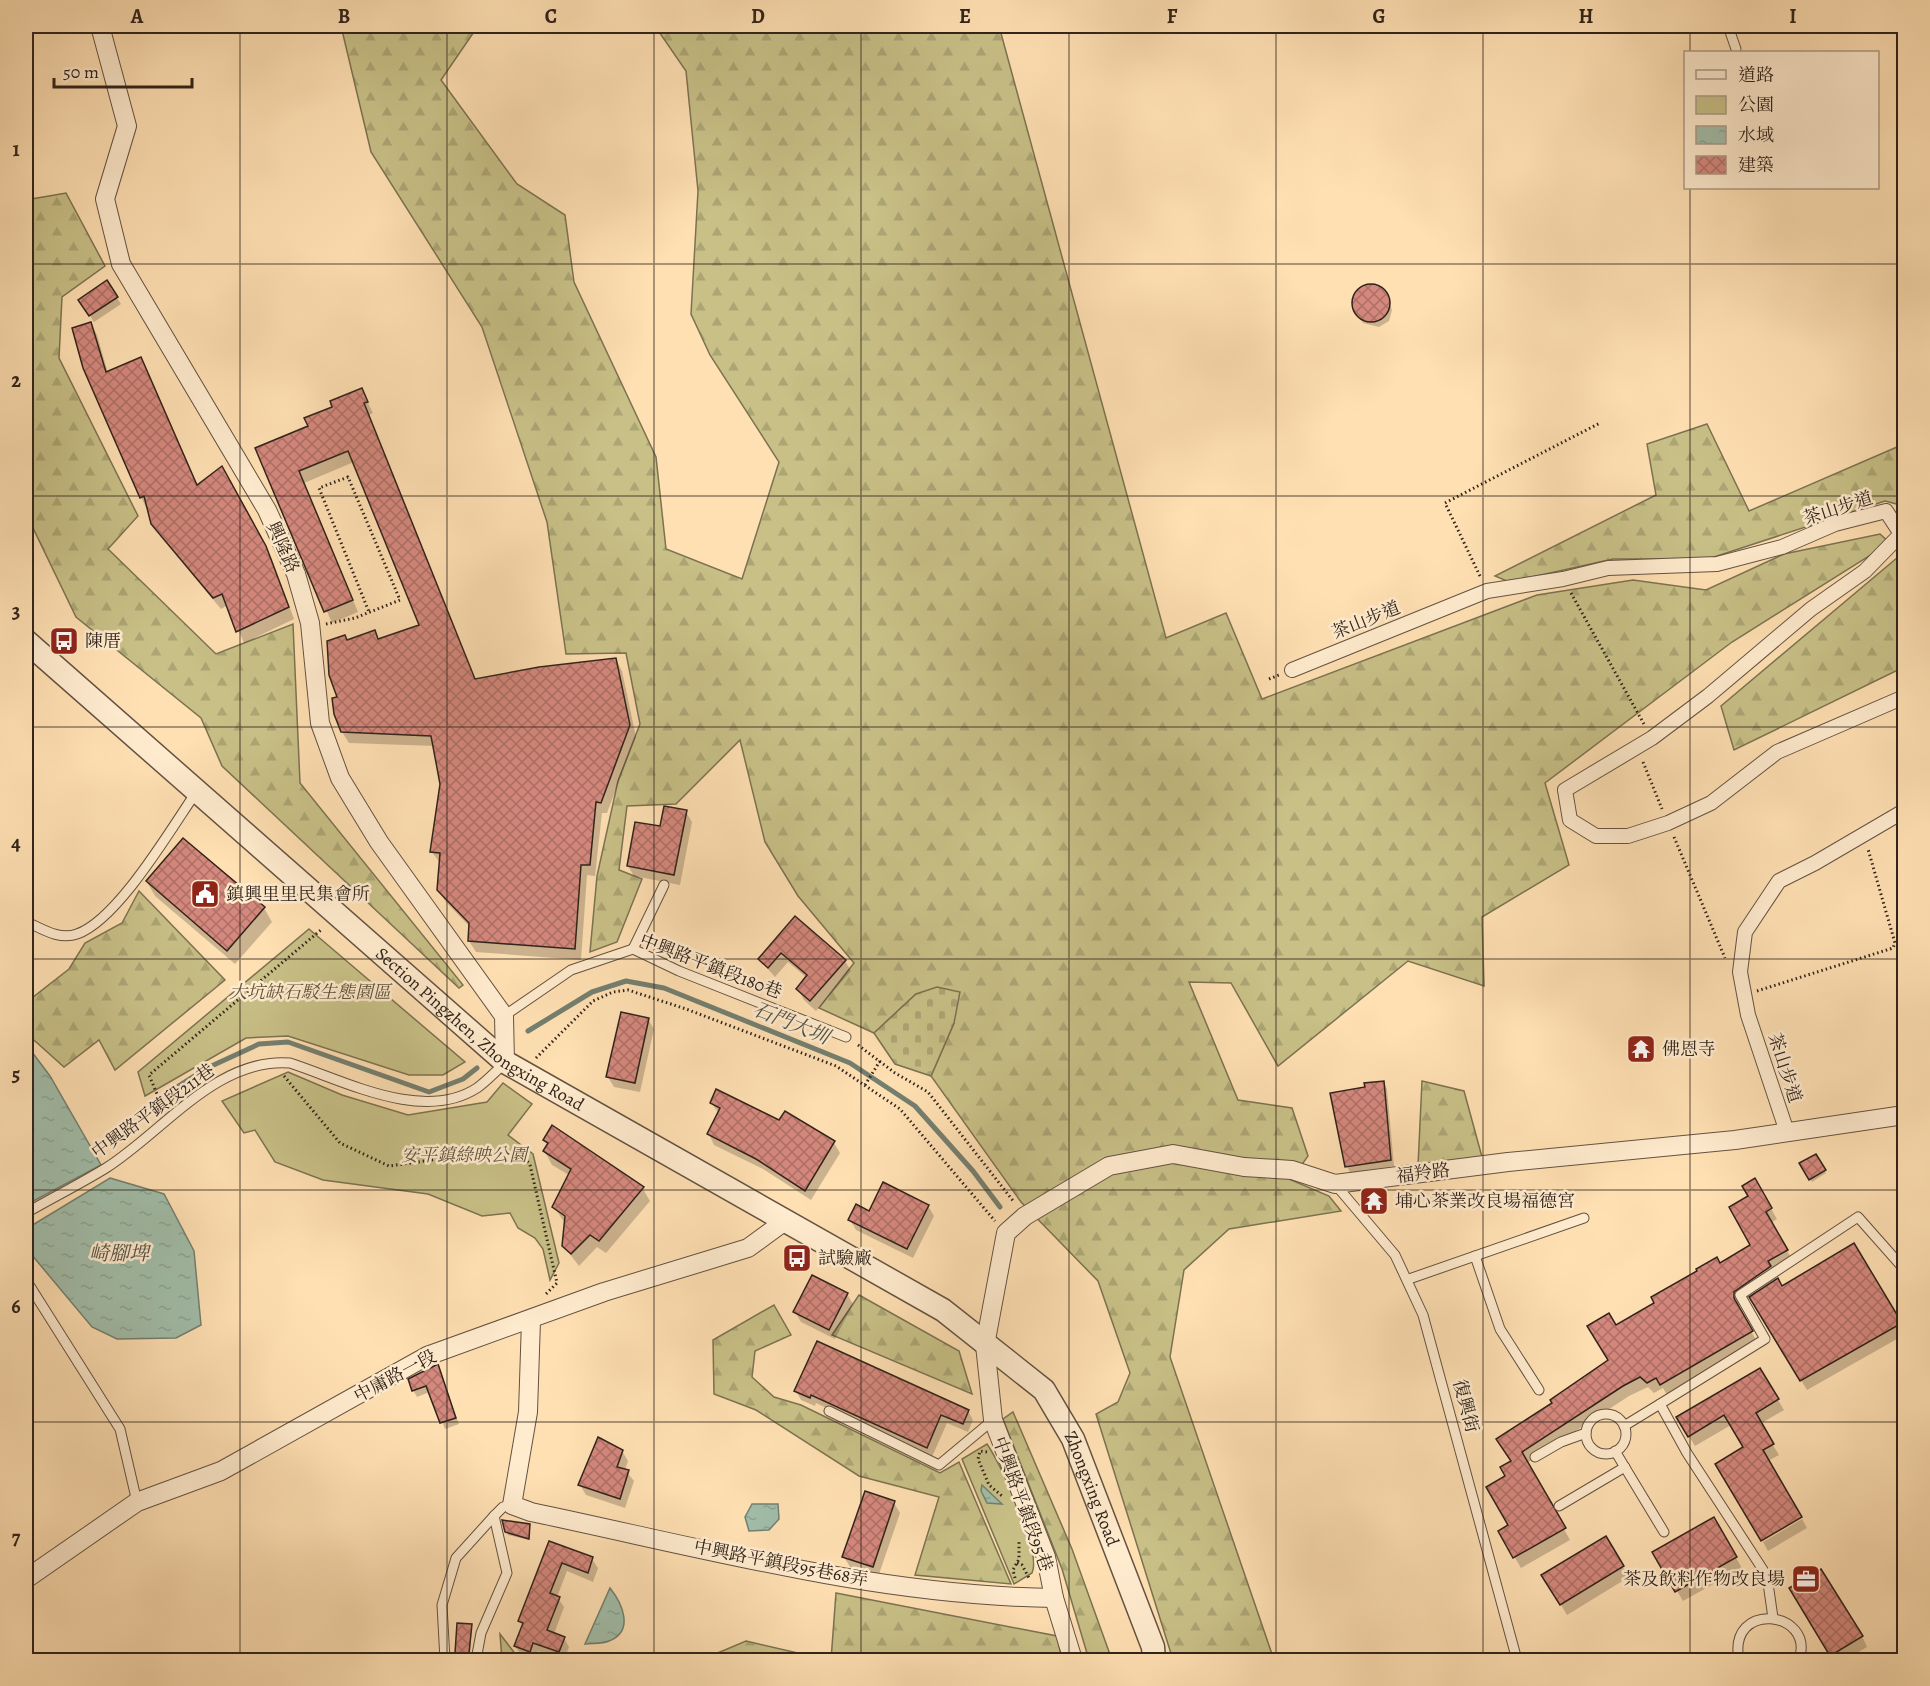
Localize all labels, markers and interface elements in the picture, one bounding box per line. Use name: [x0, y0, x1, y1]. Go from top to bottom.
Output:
text: A: [130, 3, 144, 30]
text: B: [338, 3, 350, 30]
text: C: [545, 3, 557, 30]
text: D: [751, 3, 765, 30]
text: E: [959, 3, 971, 30]
text: F: [1167, 3, 1178, 30]
text: G: [1372, 3, 1386, 30]
text: H: [1579, 3, 1594, 30]
text: I: [1789, 3, 1797, 30]
scale bar: [54, 51, 192, 89]
legend: [1684, 51, 1879, 189]
text: 50 m: [63, 60, 99, 84]
text: 道路: [1738, 63, 1774, 87]
text: 公園: [1738, 93, 1774, 117]
text: 水域: [1738, 123, 1774, 147]
text: 1: [12, 136, 20, 163]
text: 建築: [1738, 153, 1774, 177]
text: 2: [11, 367, 21, 394]
street label: 茶山步道: [1800, 485, 1876, 531]
street label: 興隆路: [261, 517, 305, 577]
street label: 茶山步道: [1328, 595, 1404, 645]
text: 3: [12, 598, 20, 625]
bus stop icon: 陳厝: [48, 625, 80, 657]
place label: 陳厝: [85, 629, 121, 653]
text: 4: [11, 830, 21, 857]
public building icon: 鎮興里里民集會所: [189, 878, 221, 910]
place label: 鎮興里里民集會所: [226, 882, 370, 906]
street label: 中興路平鎮段180巷: [636, 928, 786, 1004]
street label: Section Pingzhen, Zhongxing Road: [370, 942, 589, 1117]
park label: 大坑缺石駁生態園區: [229, 980, 393, 1004]
water label: 石門大圳: [749, 995, 836, 1052]
street label: 茶山步道: [1762, 1030, 1808, 1106]
temple icon: 佛恩寺: [1625, 1033, 1657, 1065]
place label: 佛恩寺: [1662, 1037, 1716, 1061]
street label: 中興路平鎮段211巷: [87, 1058, 219, 1164]
text: 5: [12, 1061, 20, 1088]
park label: 安平鎮綠映公園: [401, 1143, 530, 1167]
street label: 福羚路: [1395, 1158, 1451, 1188]
temple icon: 埔心茶業改良場福德宮: [1358, 1185, 1390, 1217]
place label: 埔心茶業改良場福德宮: [1395, 1189, 1575, 1213]
water label: 崎腳埤: [89, 1240, 152, 1267]
bus stop icon: 試驗廠: [781, 1242, 813, 1274]
place label: 試驗廠: [818, 1246, 872, 1270]
text: 6: [11, 1293, 21, 1320]
street label: 中庸路一段: [350, 1344, 440, 1408]
street label: 復興街: [1447, 1377, 1485, 1435]
street label: Zhongxing Road: [1059, 1426, 1125, 1550]
street label: 中興路平鎮段95巷: [987, 1433, 1059, 1575]
text: 7: [12, 1524, 21, 1551]
street label: 中興路平鎮段95巷68弄: [692, 1534, 870, 1592]
office icon: 茶及飲料作物改良場: [1790, 1563, 1822, 1595]
place label: 茶及飲料作物改良場: [1623, 1567, 1785, 1591]

